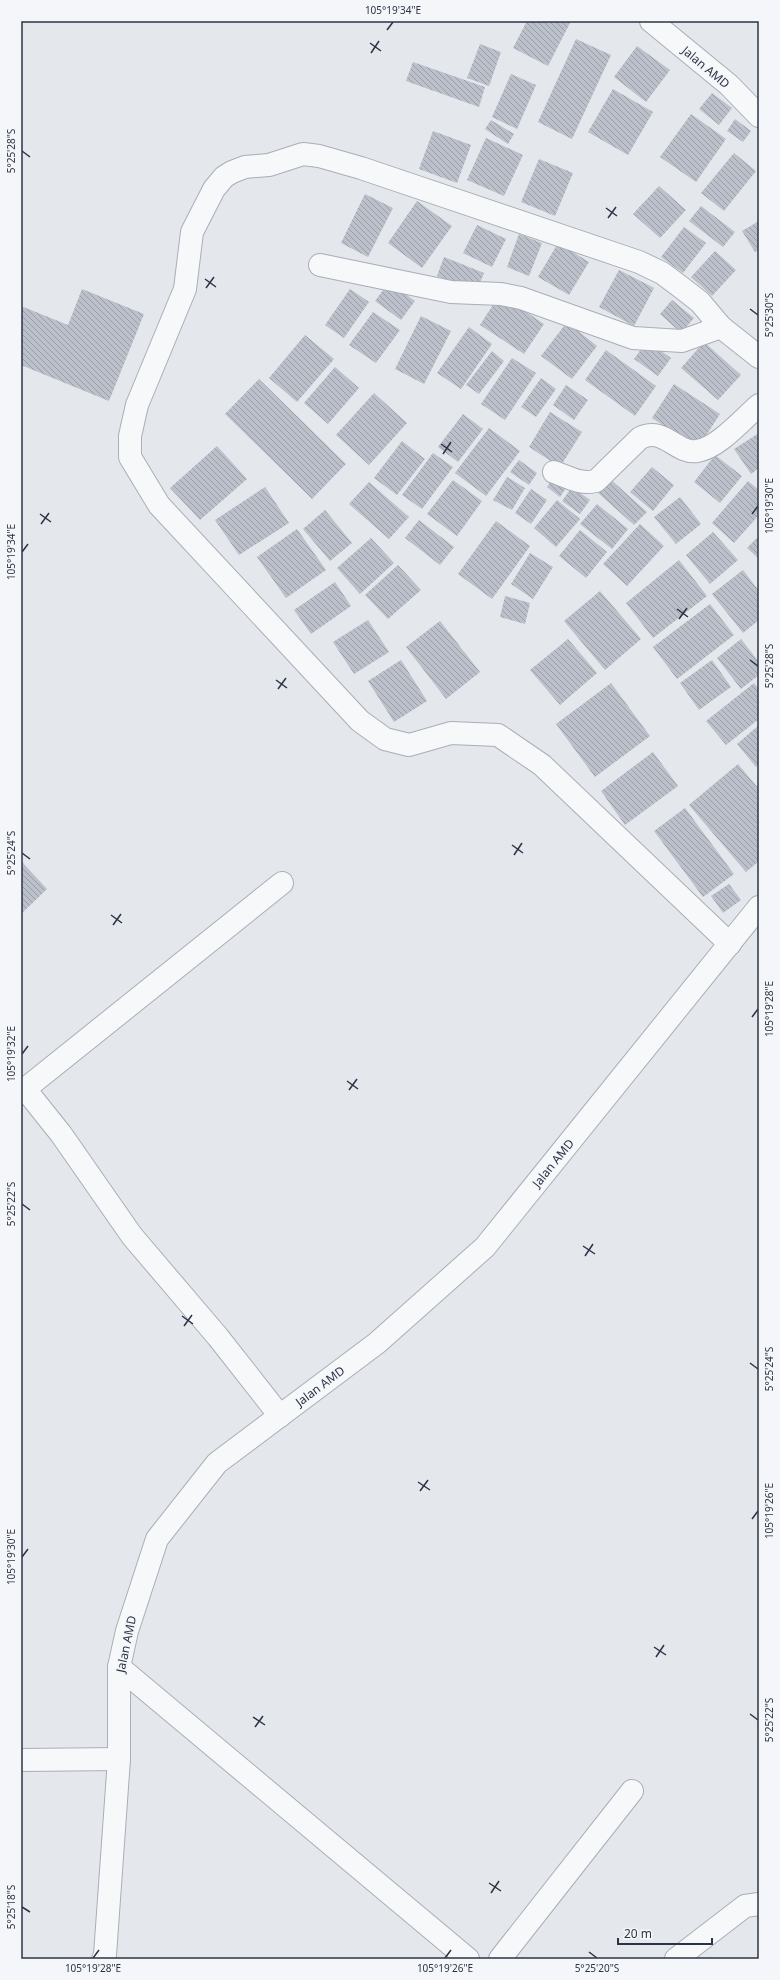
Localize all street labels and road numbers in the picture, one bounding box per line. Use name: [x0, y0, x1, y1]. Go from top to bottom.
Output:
street label: Jalan AMD: [678, 41, 734, 92]
street label: Jalan AMD: [528, 1135, 578, 1192]
street label: Jalan AMD: [291, 1362, 348, 1411]
street label: Jalan AMD: [111, 1614, 140, 1675]

